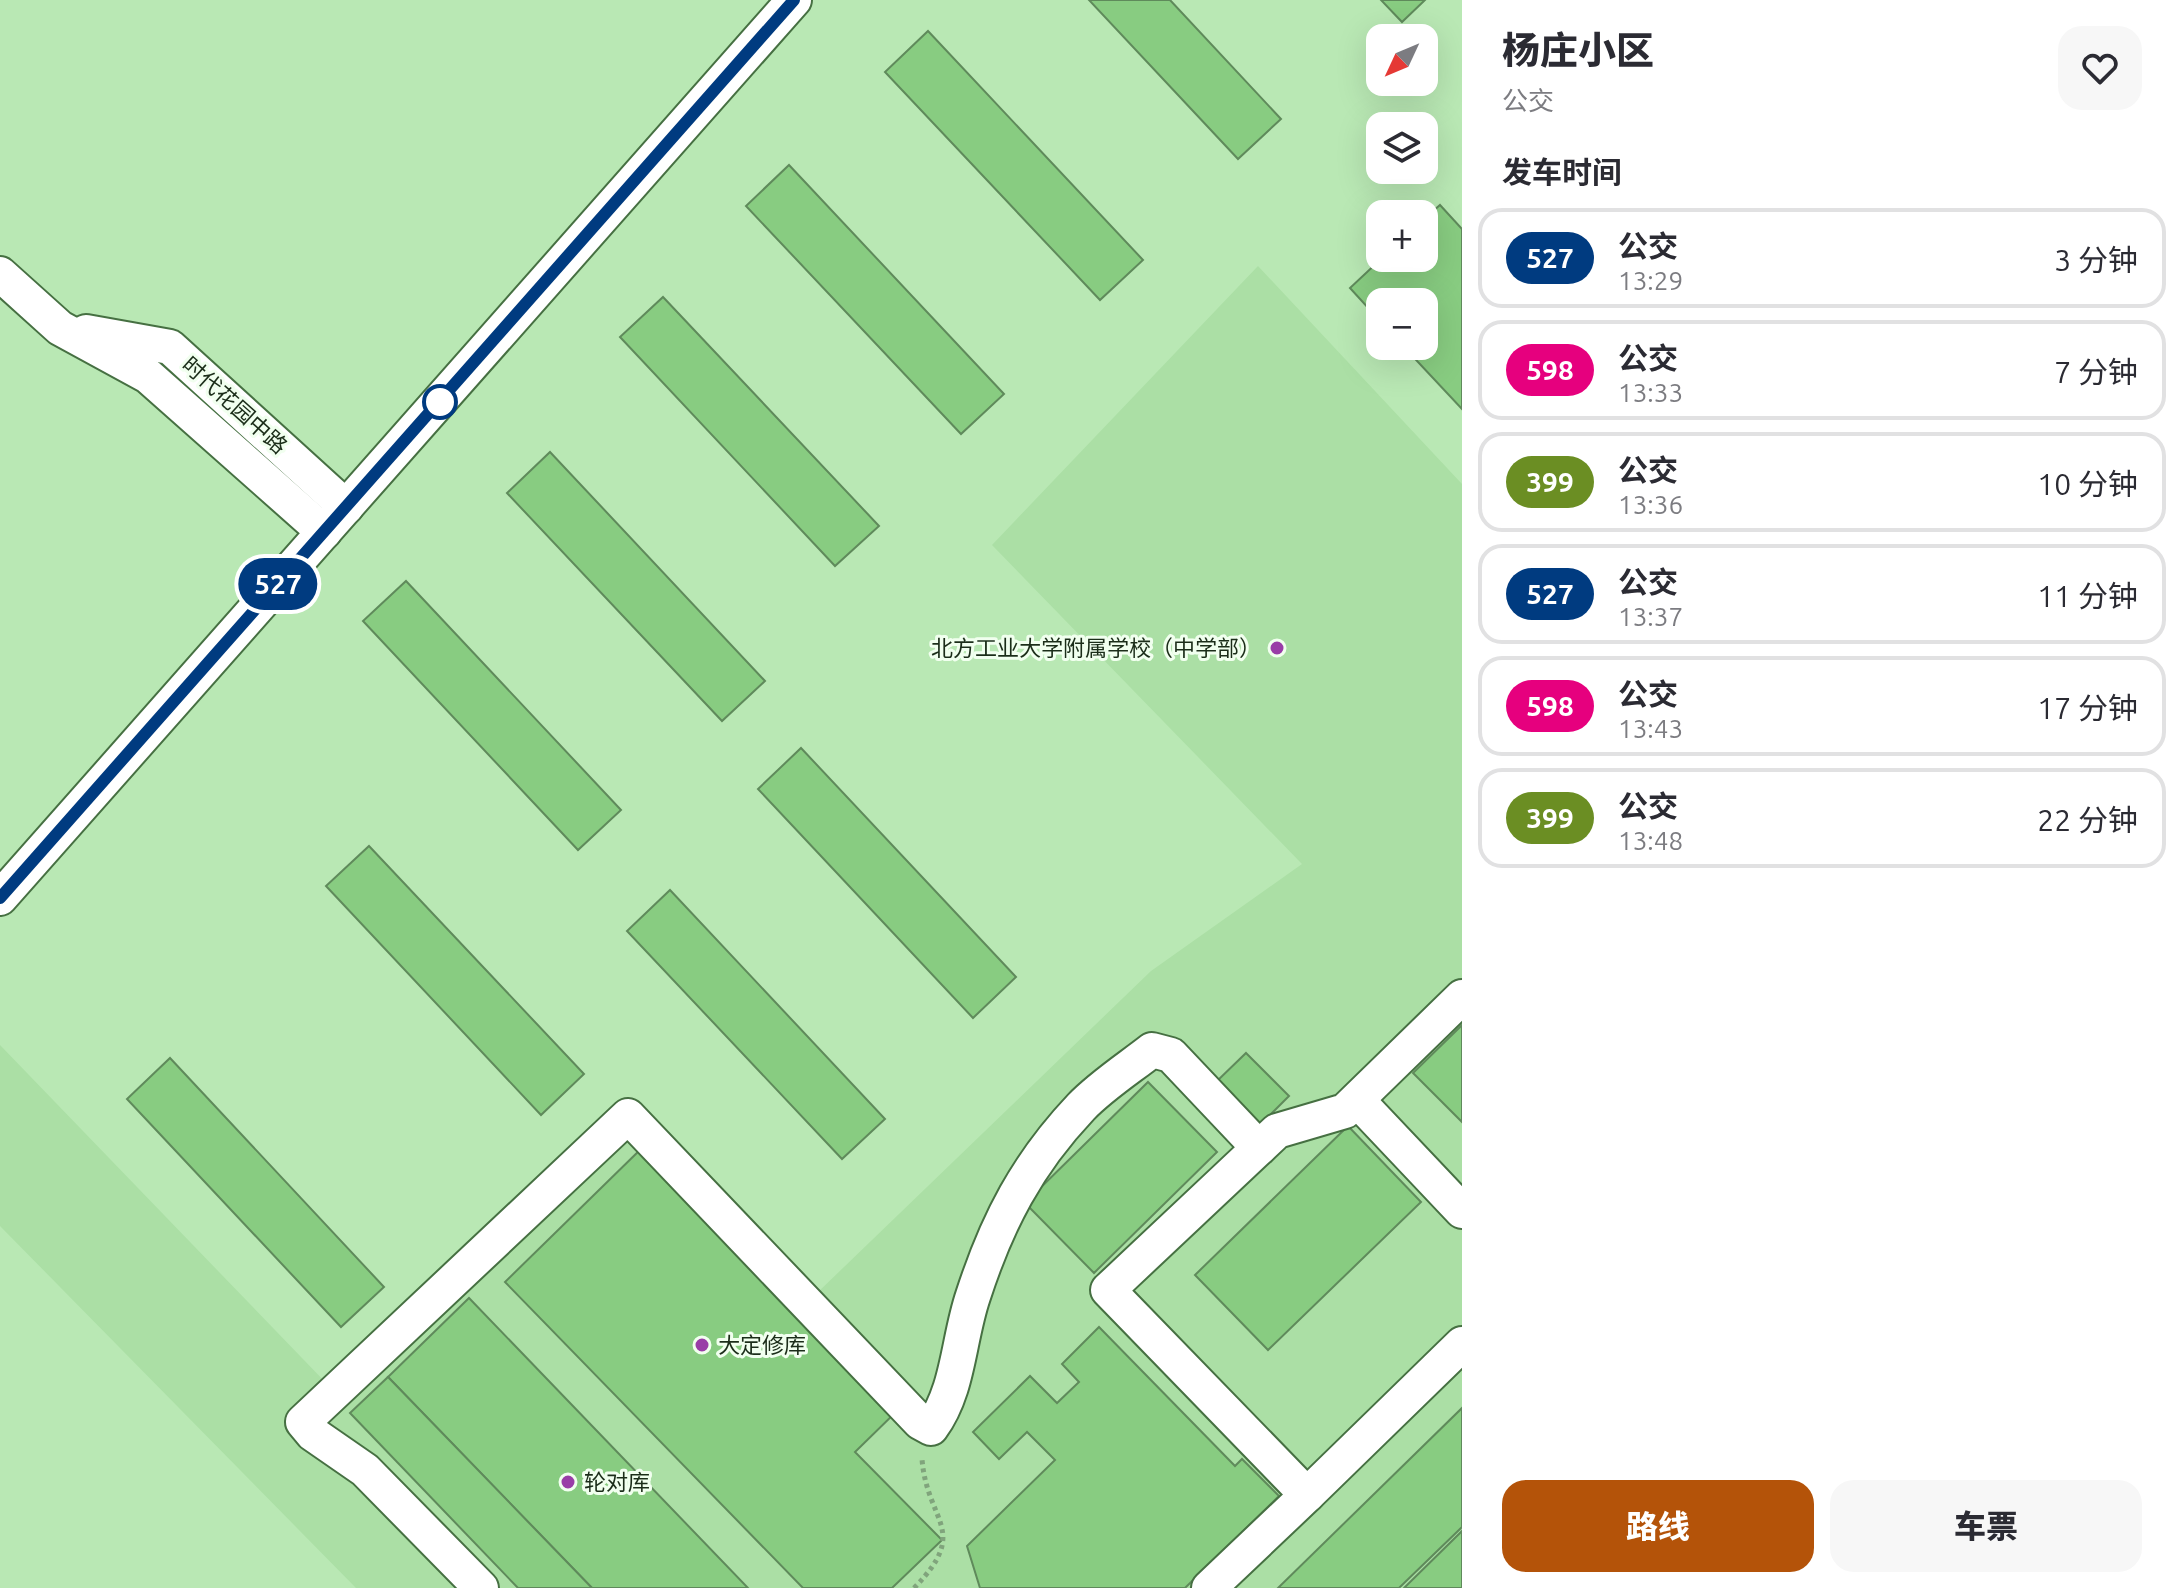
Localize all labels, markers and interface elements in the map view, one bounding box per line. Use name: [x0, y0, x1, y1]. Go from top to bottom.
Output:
north arrow: [1366, 24, 1438, 96]
map controls: [1366, 24, 1438, 360]
button: heart: [2058, 26, 2142, 110]
text: 杨庄小区: [1502, 29, 1654, 71]
text: 公交: [1502, 86, 1554, 115]
button: layers: [1366, 112, 1438, 184]
text: 发车时间: [1502, 155, 1622, 189]
button: +: [1366, 200, 1438, 272]
text: 公交: [1618, 229, 1678, 263]
text: 527: [1526, 242, 1574, 273]
text: 3 分钟: [2054, 243, 2138, 277]
text: 13:29: [1618, 266, 1683, 295]
button: −: [1366, 288, 1438, 360]
text: 公交: [1618, 341, 1678, 375]
street label: 时代花园中路: [178, 351, 293, 458]
text: 598: [1526, 354, 1574, 385]
text: 7 分钟: [2054, 355, 2138, 389]
text: 13:33: [1618, 378, 1683, 407]
unlabelled marker: [423, 385, 457, 419]
text: 公交: [1618, 453, 1678, 487]
text: 399: [1526, 466, 1574, 497]
text: 10 分钟: [2037, 467, 2138, 501]
text: 13:36: [1618, 490, 1683, 519]
line badge: 527: [232, 558, 324, 610]
text: 公交: [1618, 565, 1678, 599]
text: 527: [254, 568, 302, 599]
text: 527: [1526, 578, 1574, 609]
text: 11 分钟: [2037, 579, 2138, 613]
text: 13:37: [1618, 602, 1683, 631]
place label: 北方工业大学附属学校（中学部）: [931, 635, 1261, 660]
marker: 北方工业大学附属学校（中学部）: [1268, 639, 1286, 657]
text: 公交: [1618, 677, 1678, 711]
text: 598: [1526, 690, 1574, 721]
text: 17 分钟: [2037, 691, 2138, 725]
text: 13:43: [1618, 714, 1683, 743]
text: 公交: [1618, 789, 1678, 823]
text: 399: [1526, 802, 1574, 833]
text: 22 分钟: [2037, 803, 2138, 837]
text: 13:48: [1618, 826, 1683, 855]
place label: 大定修库: [718, 1332, 806, 1357]
marker: 大定修库: [693, 1336, 711, 1354]
place label: 轮对库: [584, 1469, 650, 1494]
marker: 轮对库: [559, 1473, 577, 1491]
button: 路线: [1502, 1480, 1814, 1572]
button: 车票: [1830, 1480, 2142, 1572]

